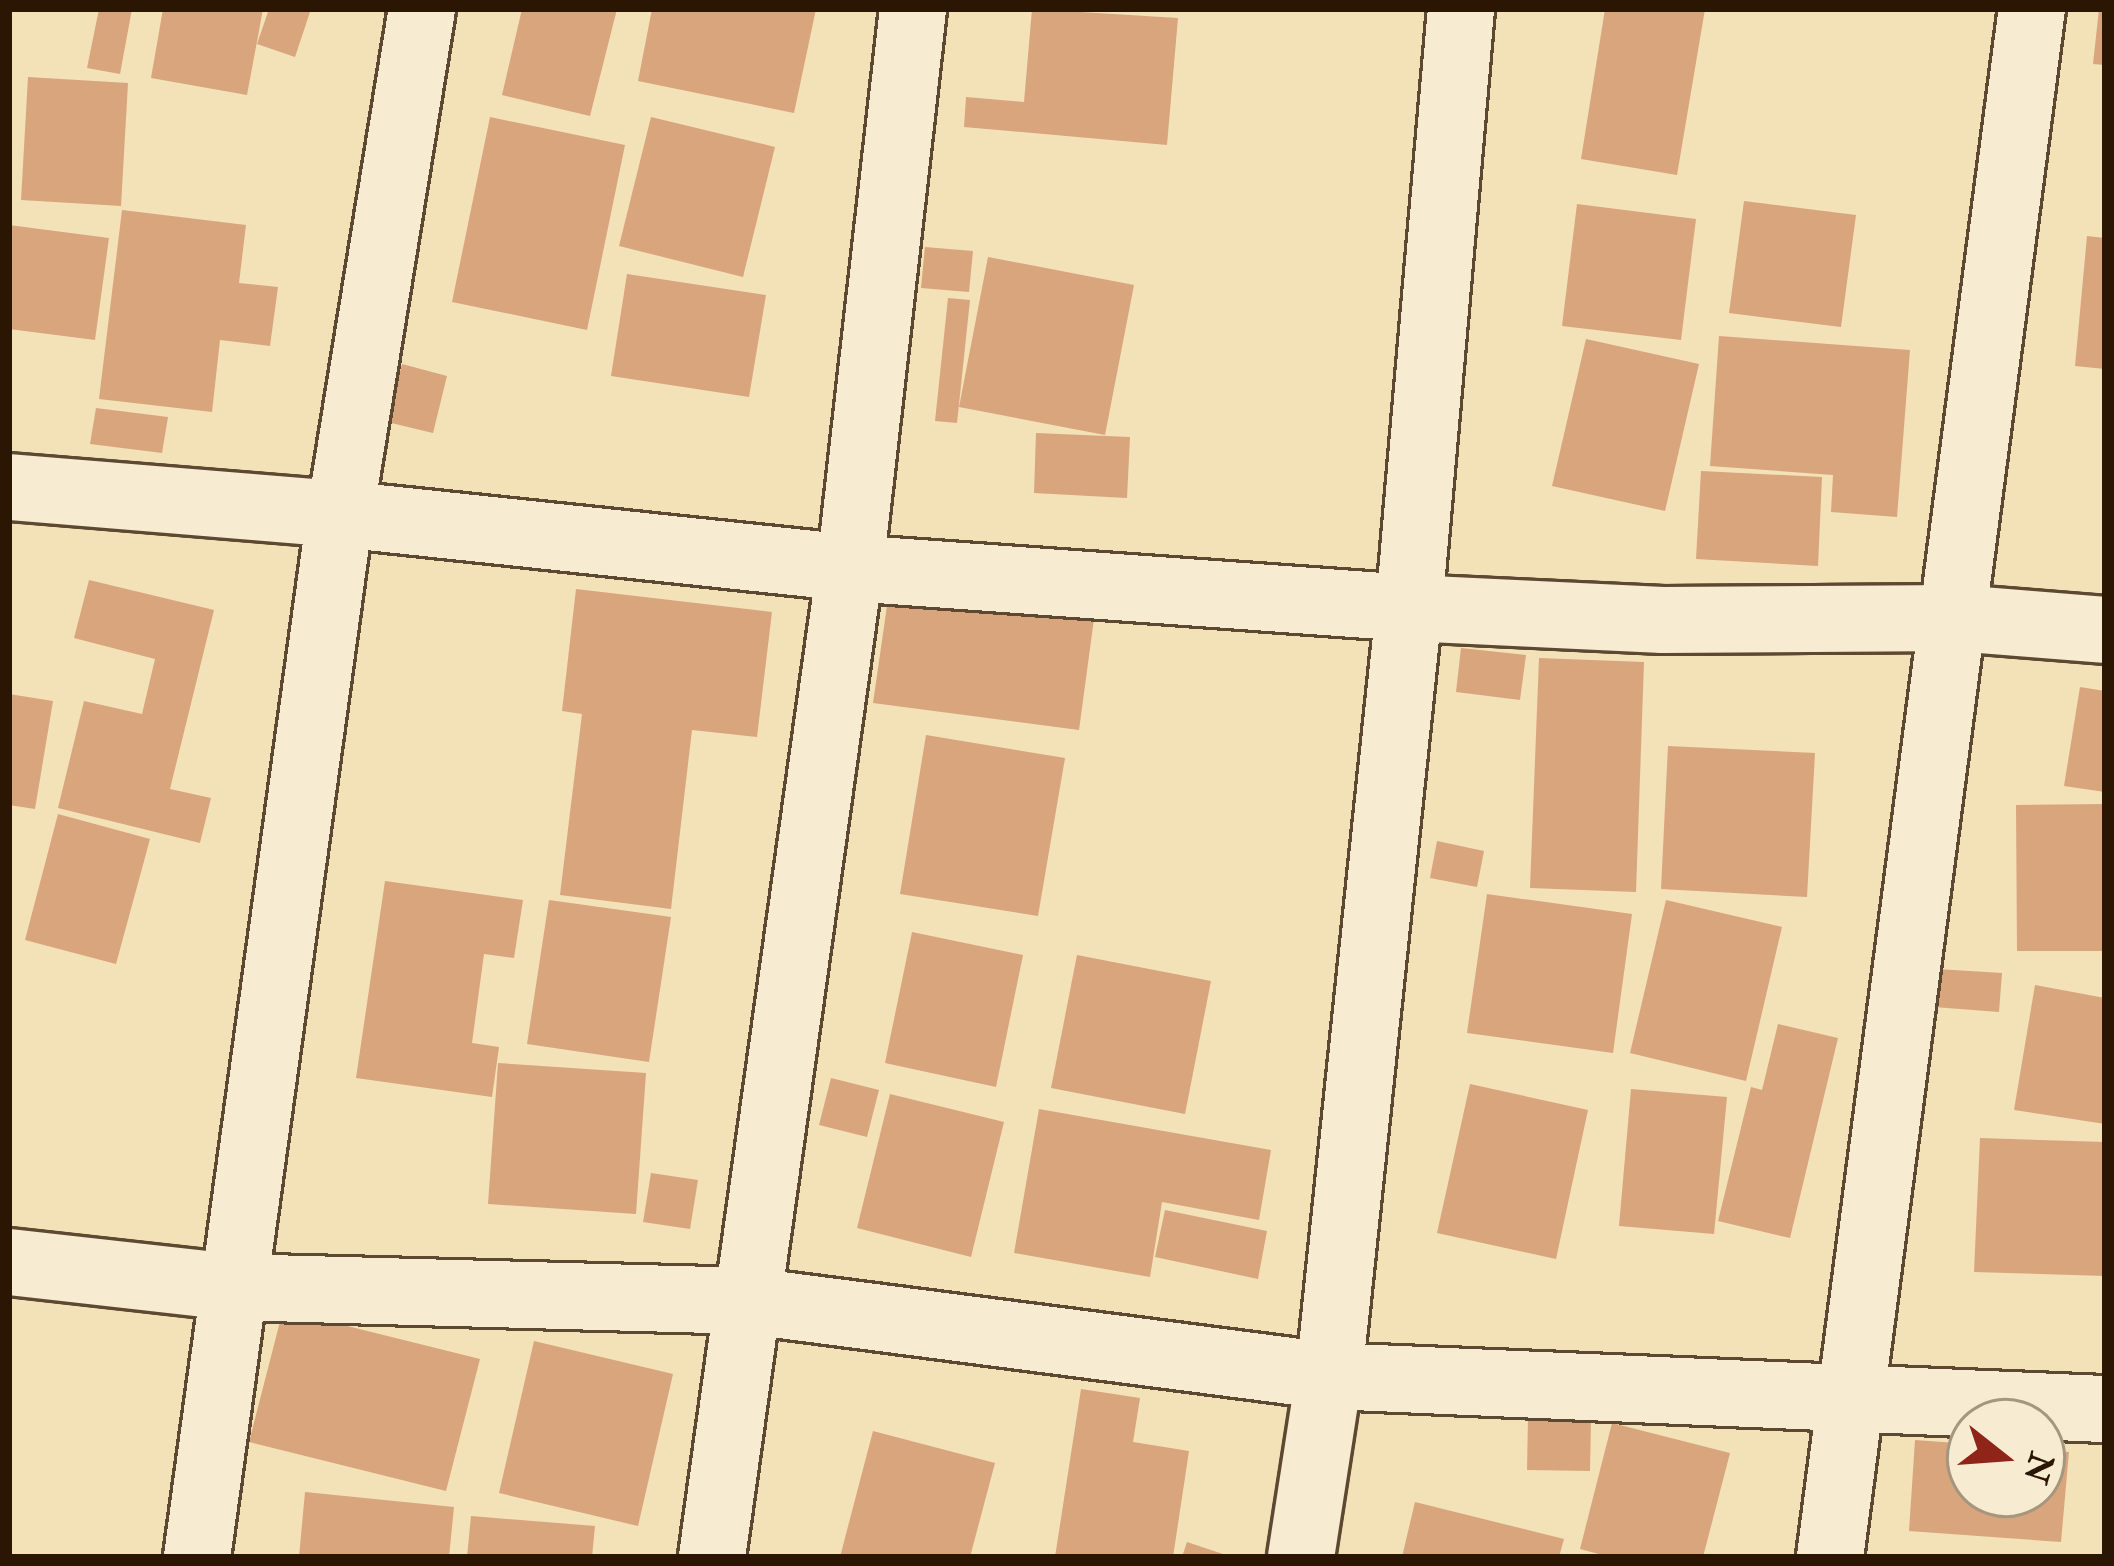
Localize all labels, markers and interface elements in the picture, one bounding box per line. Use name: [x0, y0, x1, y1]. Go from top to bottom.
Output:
north arrow: [1946, 1398, 2066, 1518]
text: N: [2014, 1448, 2062, 1488]

